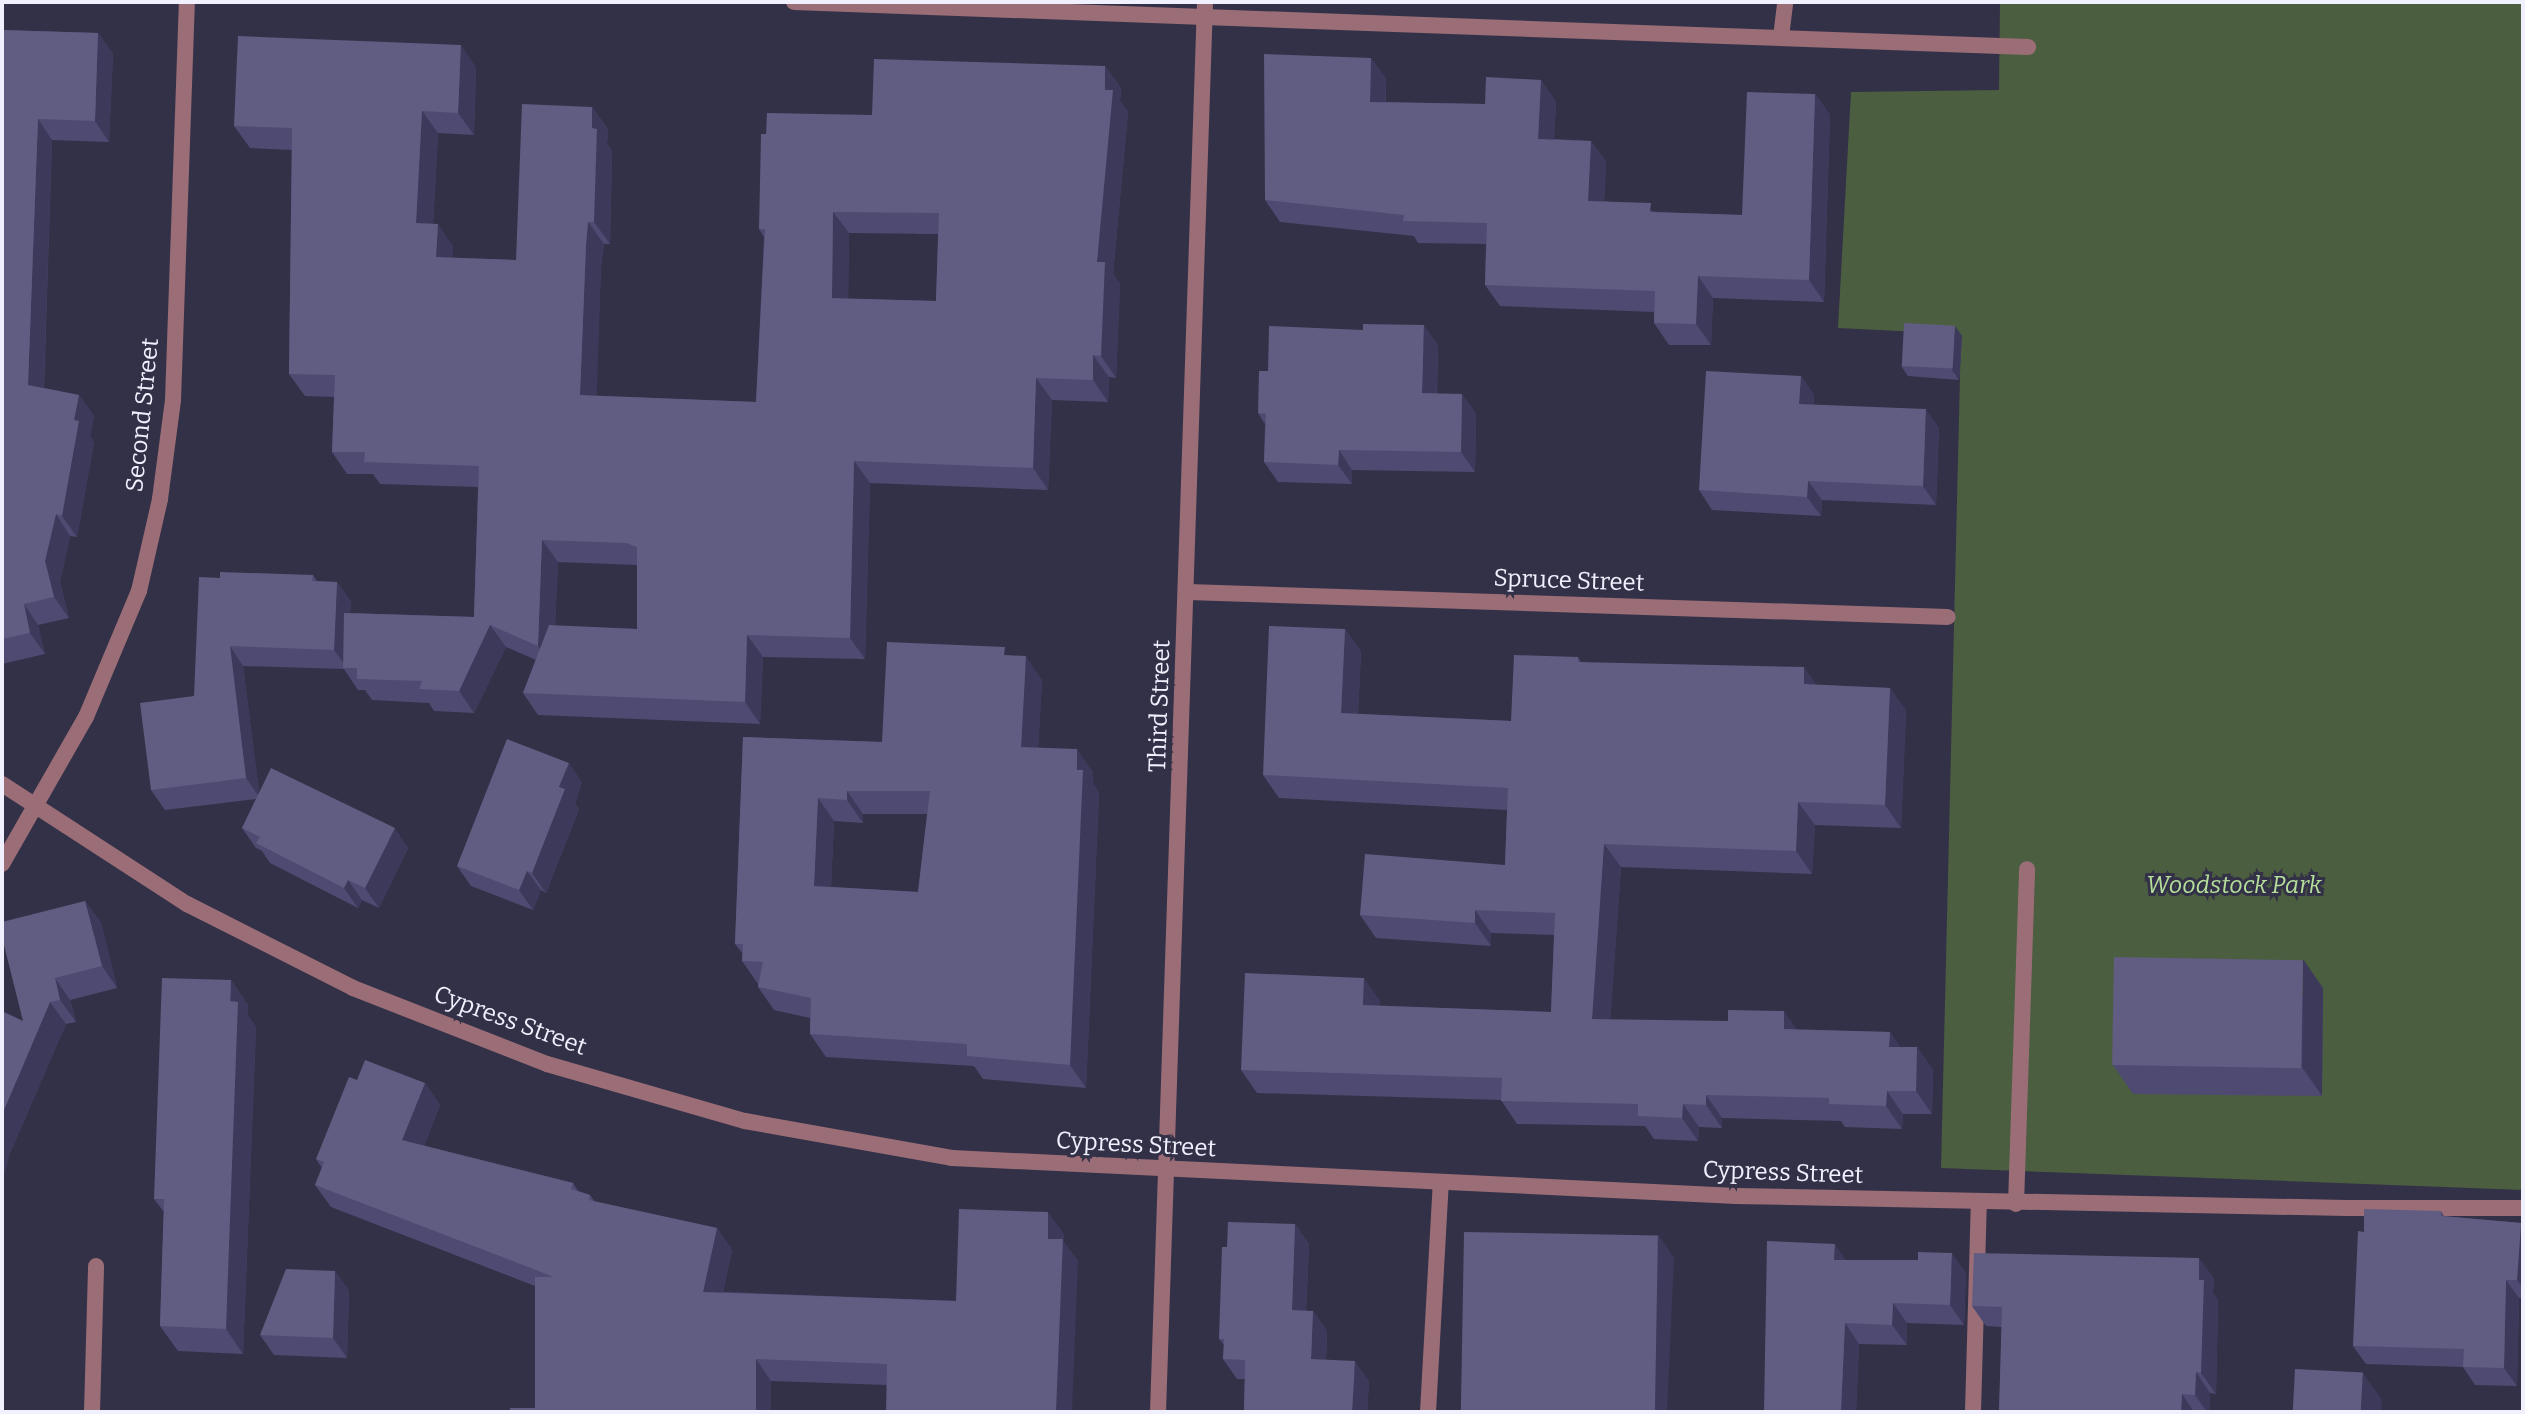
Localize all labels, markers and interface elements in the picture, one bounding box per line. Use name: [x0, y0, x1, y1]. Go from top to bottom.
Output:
street label: Second Street: [121, 336, 165, 494]
street label: Spruce Street: [1493, 564, 1645, 598]
street label: Third Street: [1143, 639, 1177, 773]
park label: Woodstock Park: [2146, 872, 2322, 900]
street label: Cypress Street: [430, 980, 590, 1062]
street label: Cypress Street: [1055, 1126, 1217, 1164]
street label: Cypress Street: [1702, 1156, 1864, 1190]

